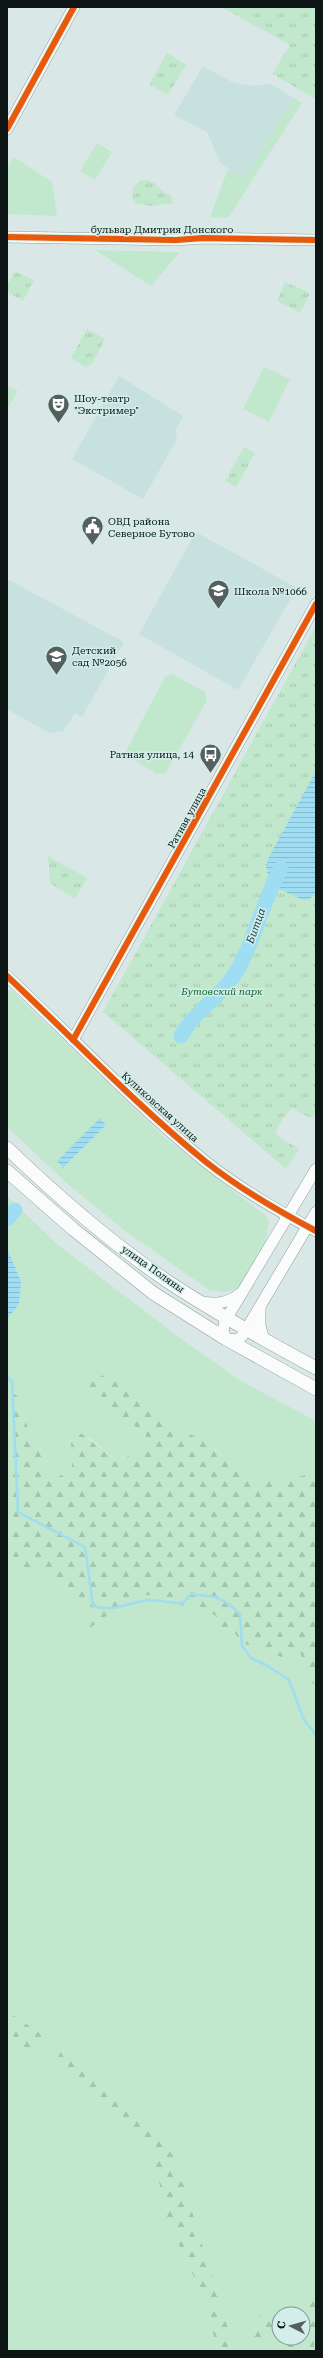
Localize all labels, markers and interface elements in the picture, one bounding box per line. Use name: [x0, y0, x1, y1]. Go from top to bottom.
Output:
street label: бульвар Дмитрия Донского: [91, 224, 233, 235]
theatre icon: Шоу-театр "Экстример": [46, 391, 72, 424]
place label: Шоу-театр "Экстример": [74, 393, 139, 416]
public building icon: ОВД района Северное Бутово: [80, 514, 106, 547]
place label: ОВД района Северное Бутово: [108, 516, 195, 539]
school or university icon: Школа №1066: [205, 578, 231, 611]
place label: Школа №1066: [234, 586, 307, 597]
school or university icon: Детский сад №2056: [43, 643, 69, 676]
place label: Детский сад №2056: [72, 645, 127, 668]
bus stop icon: Ратная улица, 14: [197, 741, 223, 774]
place label: Ратная улица, 14: [110, 749, 194, 760]
street label: Ратная улица: [166, 785, 209, 850]
water label: Битца: [243, 906, 269, 947]
park label: Бутовский парк: [180, 986, 263, 997]
street label: Куликовская улица: [119, 1070, 201, 1145]
street label: улица Поляны: [120, 1243, 186, 1295]
north arrow: [271, 2306, 311, 2346]
text: С: [275, 2320, 288, 2330]

